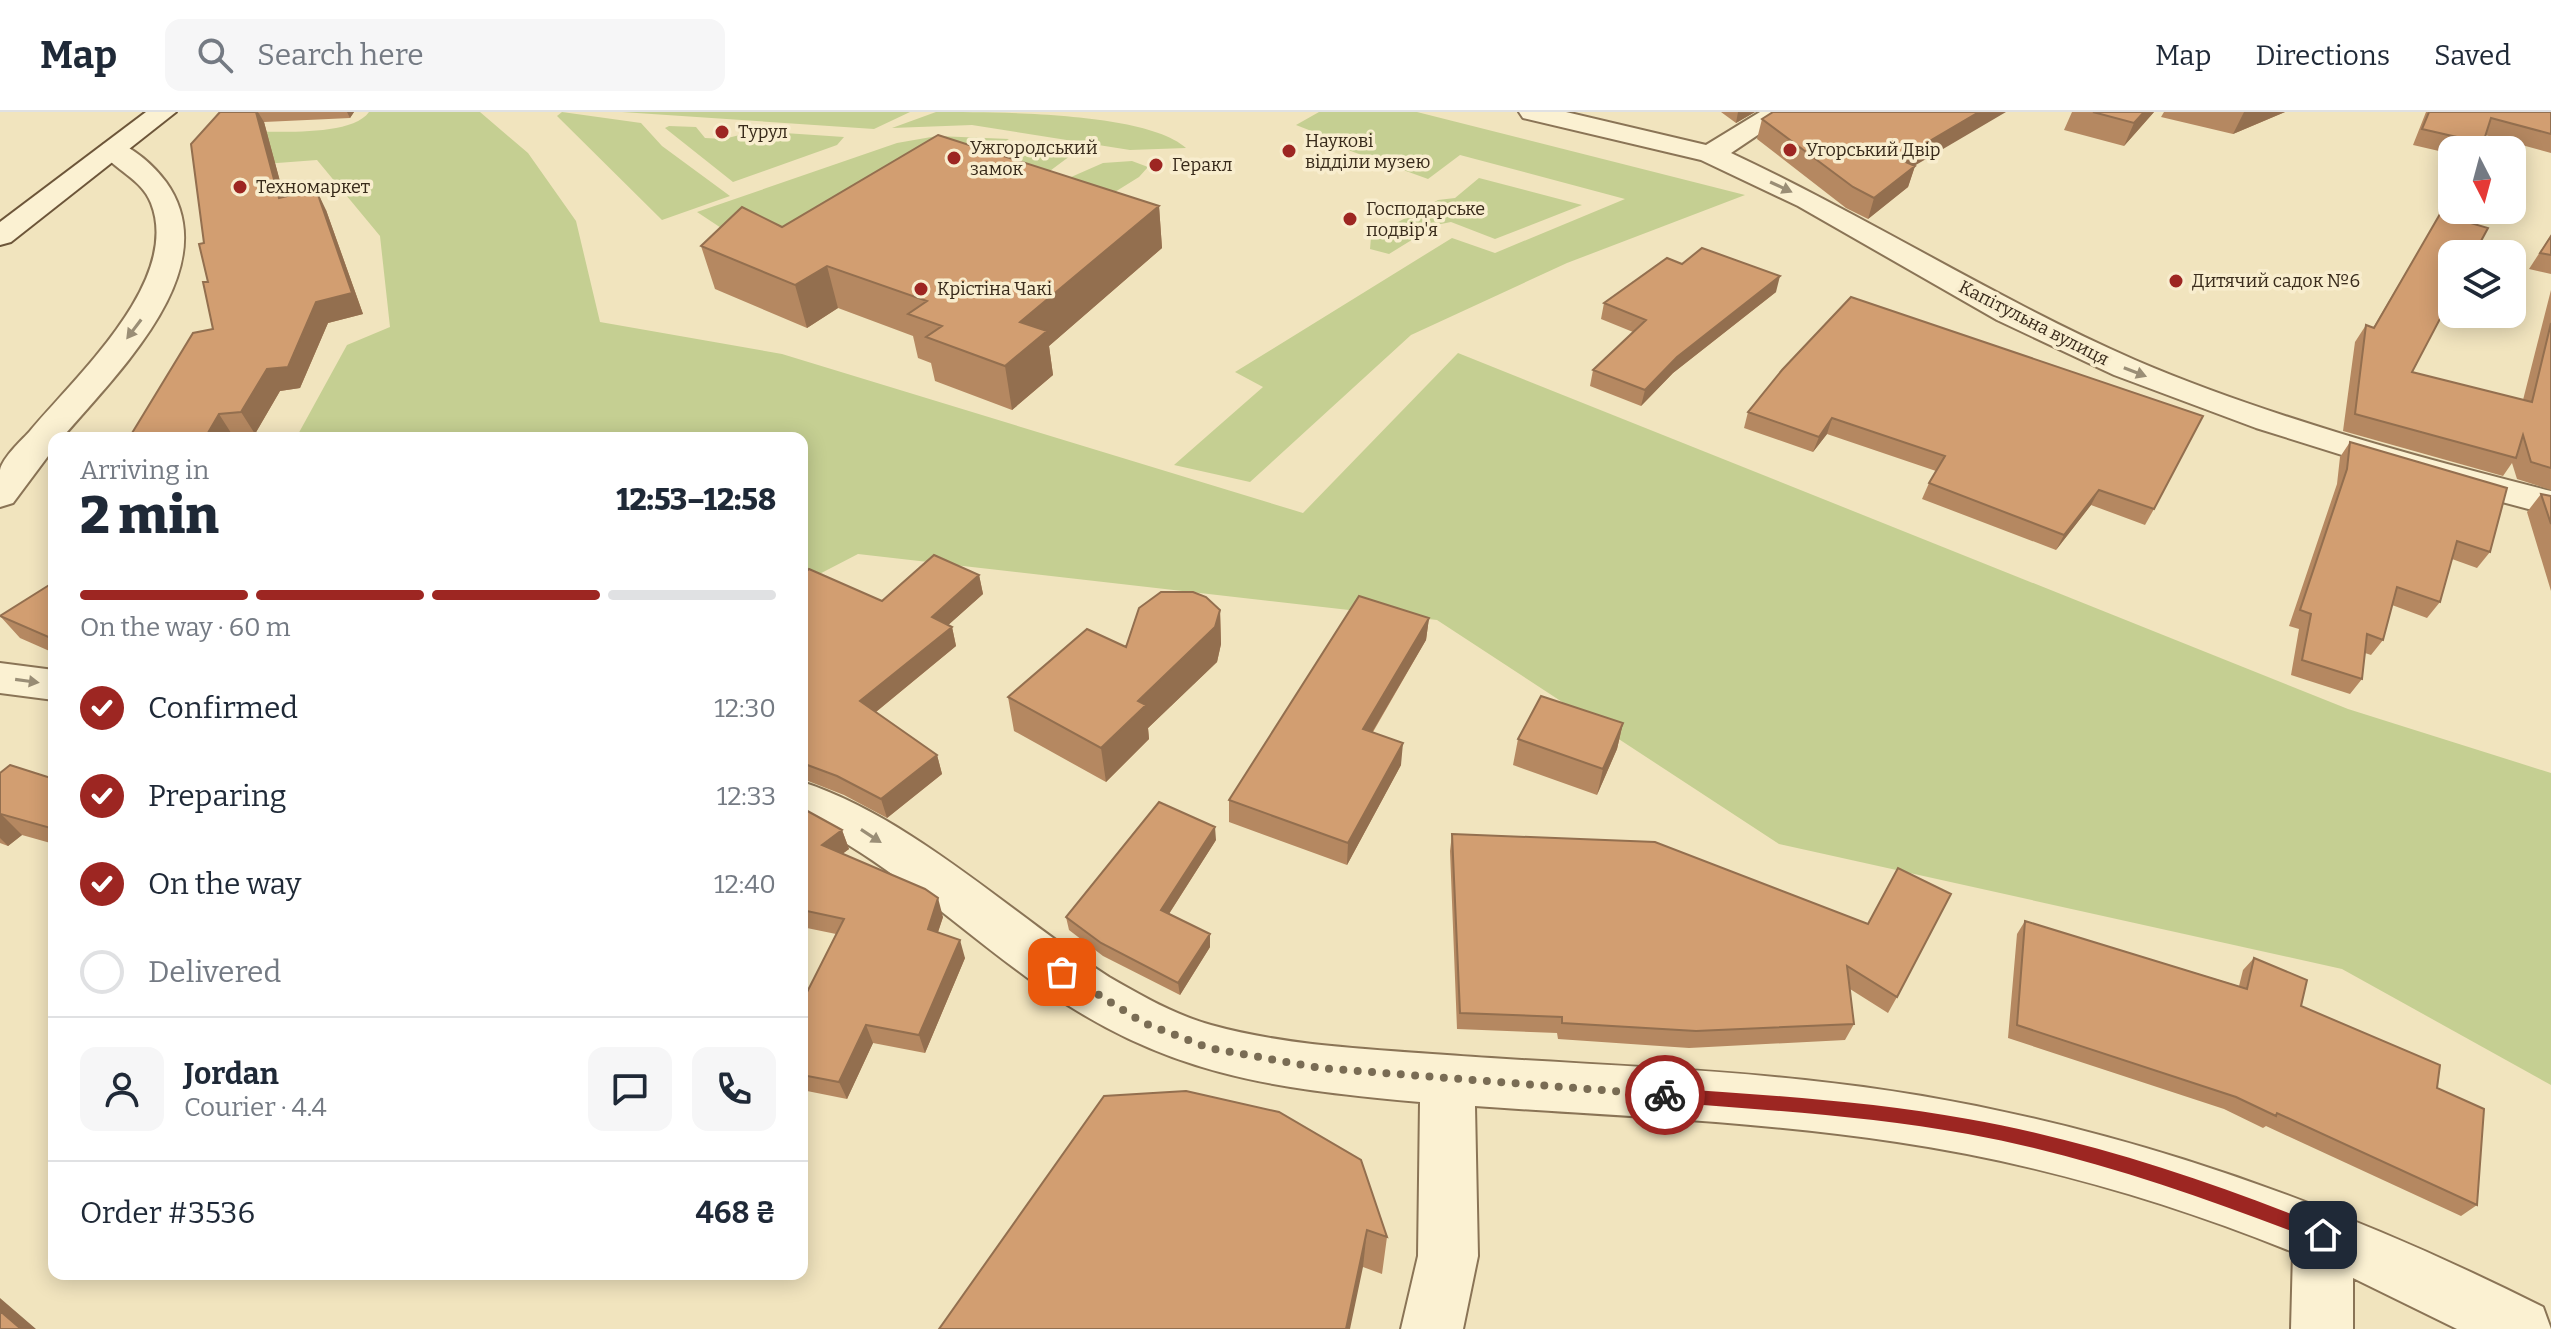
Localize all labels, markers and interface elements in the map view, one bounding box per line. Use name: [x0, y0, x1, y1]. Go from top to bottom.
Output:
search box: [165, 19, 725, 91]
text: Map: [40, 32, 117, 78]
icon: search: [193, 33, 237, 77]
text: Search here: [257, 37, 424, 73]
text: Map: [2155, 39, 2211, 72]
text: Directions: [2255, 39, 2390, 72]
text: Saved: [2434, 39, 2511, 72]
place label: Турул: [738, 121, 788, 143]
marker: Турул: [713, 123, 731, 141]
place label: Наукові відділи музею: [1305, 130, 1430, 173]
north arrow: [2438, 136, 2526, 224]
map controls: [2438, 136, 2526, 328]
place label: Ужгородський замок: [970, 137, 1098, 180]
place label: Угорський Двір: [1806, 139, 1941, 161]
marker: Угорський Двір: [1781, 141, 1799, 159]
marker: Наукові відділи музею: [1280, 142, 1298, 160]
marker: Ужгородський замок: [945, 149, 963, 167]
place label: Геракл: [1172, 154, 1233, 176]
marker: Геракл: [1147, 156, 1165, 174]
place label: Техномаркет: [256, 176, 370, 198]
marker: Техномаркет: [231, 178, 249, 196]
one-way arrow: [1769, 180, 1792, 194]
place label: Господарське подвір'я: [1366, 198, 1485, 241]
marker: Господарське подвір'я: [1341, 210, 1359, 228]
button: layers: [2438, 240, 2526, 328]
place label: Дитячий садок №6: [2192, 270, 2360, 292]
marker: Дитячий садок №6: [2167, 272, 2185, 290]
street label: Капітульна вулиця: [1955, 276, 2113, 370]
place label: Крістіна Чакі: [937, 278, 1052, 300]
marker: Крістіна Чакі: [912, 280, 930, 298]
one-way arrow: [127, 319, 143, 339]
one-way arrow: [2123, 366, 2147, 379]
text: Arriving in: [80, 455, 209, 486]
text: 12:53–12:58: [616, 482, 776, 518]
text: 2 min: [80, 484, 219, 547]
text: On the way · 60 m: [80, 612, 291, 643]
one-way arrow: [15, 675, 40, 688]
icon: check: [80, 686, 124, 730]
text: Confirmed: [148, 690, 298, 726]
text: 12:30: [714, 693, 776, 724]
icon: check: [80, 774, 124, 818]
text: Preparing: [148, 778, 286, 814]
text: 12:33: [717, 781, 776, 812]
one-way arrow: [860, 828, 882, 843]
icon: check: [80, 862, 124, 906]
text: On the way: [148, 866, 301, 902]
text: 12:40: [714, 869, 776, 900]
pin: [1028, 938, 1096, 1006]
icon: bag: [1040, 950, 1084, 994]
text: Delivered: [148, 954, 281, 990]
button: person: [80, 1047, 164, 1131]
button: chat: [588, 1047, 672, 1131]
button: phone: [692, 1047, 776, 1131]
courier: [1625, 1055, 1705, 1135]
text: Jordan: [184, 1056, 279, 1092]
icon: bike: [1643, 1073, 1687, 1117]
text: Courier · 4.4: [184, 1092, 327, 1123]
text: Order #3536: [80, 1195, 255, 1231]
text: 468 ₴: [696, 1195, 776, 1231]
pin: [2289, 1201, 2357, 1269]
icon: home: [2301, 1213, 2345, 1257]

